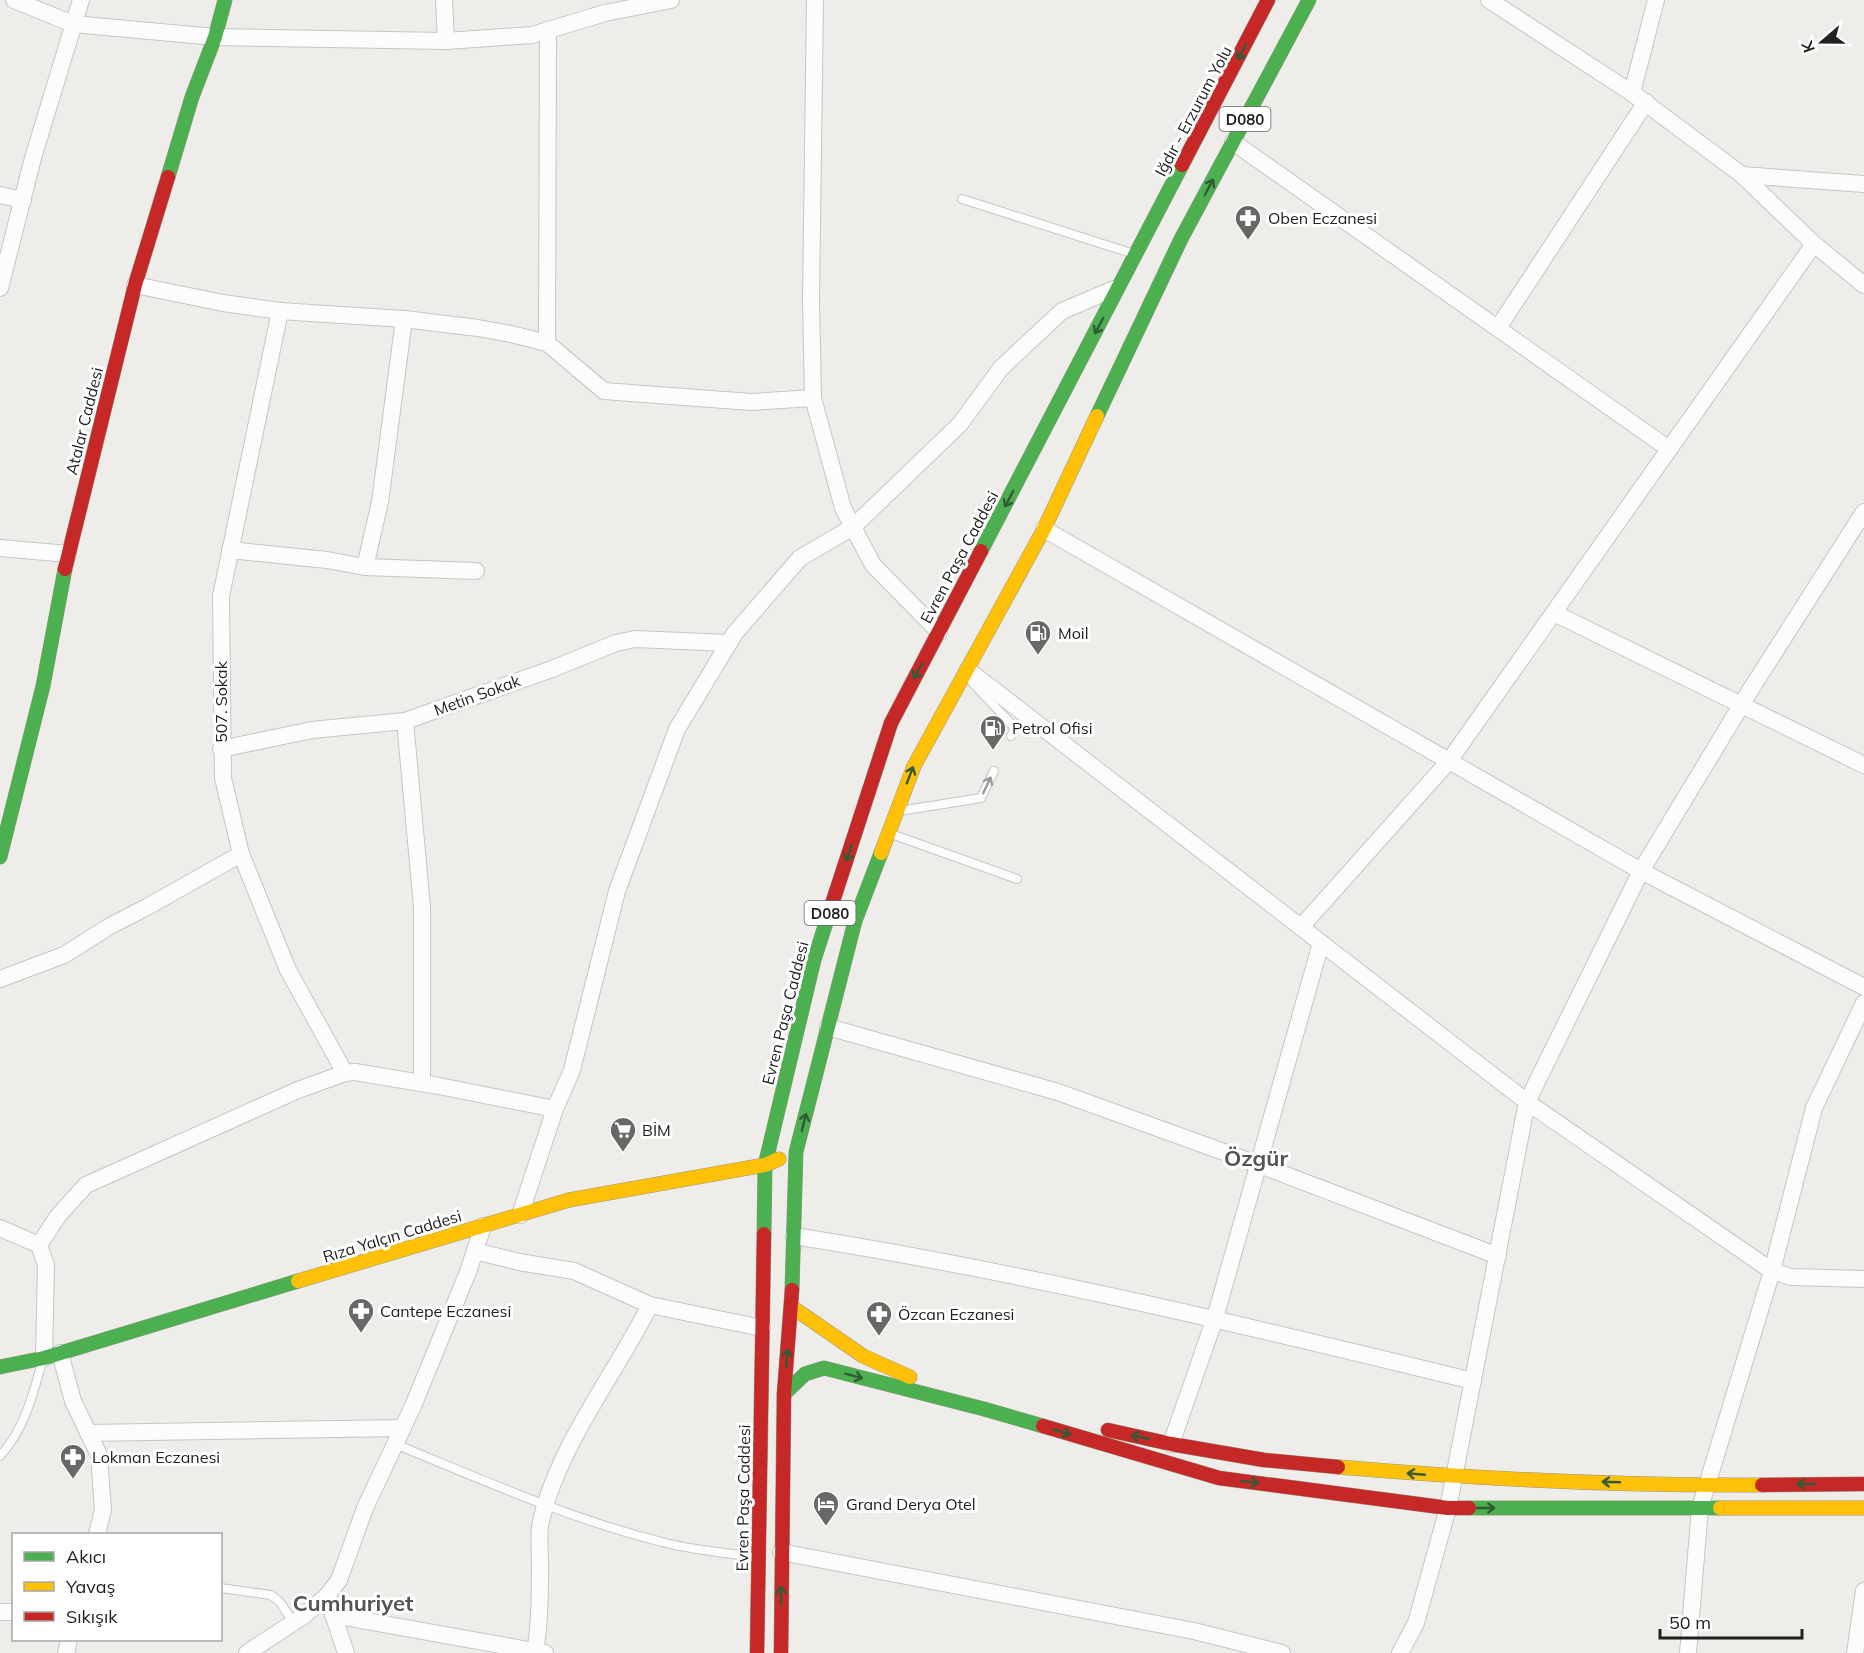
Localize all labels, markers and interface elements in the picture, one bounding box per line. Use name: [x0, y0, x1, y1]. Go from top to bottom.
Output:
north arrow: [1792, 12, 1852, 72]
text: K: [1796, 37, 1819, 56]
street label: Iğdır - Erzurum Yolu: [1150, 42, 1236, 180]
one-way arrow: [1236, 43, 1247, 61]
road number: D080: [1220, 107, 1270, 131]
one-way arrow: [1204, 179, 1215, 197]
pharmacy icon: Oben Eczanesi: [1233, 203, 1263, 241]
place label: Oben Eczanesi: [1268, 208, 1377, 228]
one-way arrow: [1093, 317, 1105, 334]
street label: Atalar Caddesi: [61, 365, 107, 477]
street label: Evren Paşa Caddesi: [916, 487, 1002, 627]
one-way arrow: [1003, 489, 1014, 507]
fuel station icon: Moil: [1023, 618, 1053, 656]
place label: Moil: [1058, 623, 1088, 643]
street label: 507. Sokak: [211, 660, 231, 743]
one-way arrow: [912, 662, 923, 680]
street label: Metin Sokak: [431, 670, 524, 720]
fuel station icon: Petrol Ofisi: [978, 713, 1008, 751]
place label: Petrol Ofisi: [1012, 718, 1092, 738]
one-way arrow: [905, 767, 916, 785]
one-way arrow: [982, 777, 994, 795]
one-way arrow: [843, 843, 854, 862]
road number: D080: [804, 901, 856, 925]
street label: Evren Paşa Caddesi: [758, 939, 812, 1087]
one-way arrow: [798, 1113, 810, 1132]
supermarket icon: BİM: [608, 1115, 638, 1153]
place label: BİM: [642, 1120, 671, 1140]
district label: Özgür: [1224, 1144, 1288, 1172]
street label: Rıza Yalçın Caddesi: [320, 1205, 464, 1267]
pharmacy icon: Cantepe Eczanesi: [346, 1296, 376, 1334]
pharmacy icon: Özcan Eczanesi: [864, 1299, 894, 1337]
place label: Cantepe Eczanesi: [380, 1301, 511, 1321]
place label: Özcan Eczanesi: [898, 1304, 1014, 1324]
one-way arrow: [782, 1348, 793, 1368]
one-way arrow: [844, 1370, 863, 1382]
street label: Evren Paşa Caddesi: [732, 1424, 754, 1572]
one-way arrow: [1052, 1427, 1071, 1438]
one-way arrow: [1130, 1431, 1150, 1442]
pharmacy icon: Lokman Eczanesi: [58, 1442, 88, 1480]
place label: Lokman Eczanesi: [92, 1447, 220, 1467]
one-way arrow: [1406, 1468, 1426, 1479]
one-way arrow: [1240, 1476, 1260, 1487]
one-way arrow: [1601, 1476, 1621, 1488]
one-way arrow: [1796, 1478, 1816, 1490]
hotel icon: Grand Derya Otel: [811, 1489, 841, 1527]
place label: Grand Derya Otel: [846, 1494, 976, 1514]
one-way arrow: [1475, 1502, 1495, 1514]
legend: [12, 1533, 222, 1641]
text: Akıcı: [66, 1545, 106, 1568]
text: Yavaş: [65, 1575, 115, 1598]
one-way arrow: [775, 1585, 787, 1605]
district label: Cumhuriyet: [293, 1589, 413, 1617]
scale bar: [1660, 1602, 1802, 1640]
text: Sıkışık: [66, 1605, 118, 1628]
text: 50 m: [1669, 1611, 1711, 1634]

